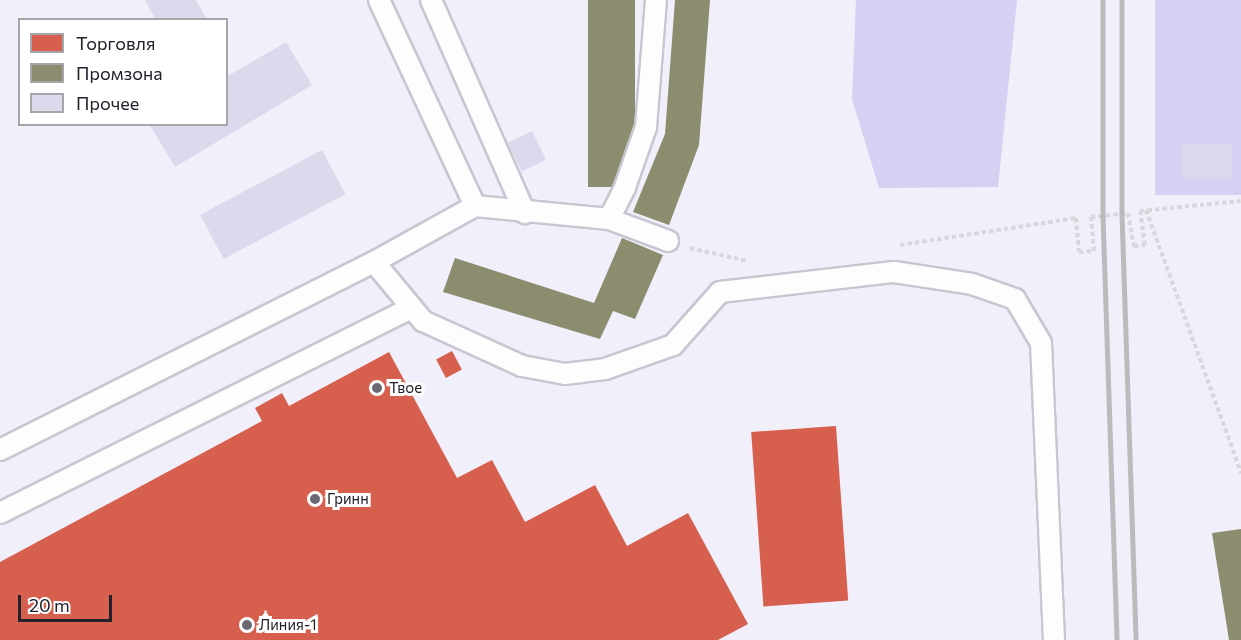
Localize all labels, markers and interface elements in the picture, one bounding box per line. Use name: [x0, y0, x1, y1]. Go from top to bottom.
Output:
legend: [18, 18, 228, 126]
text: Торговля: [76, 32, 155, 54]
text: Промзона: [76, 62, 163, 84]
text: Прочее: [76, 92, 139, 114]
place label: Твое: [389, 379, 422, 397]
marker: Твое: [370, 381, 384, 395]
place label: Гринн: [327, 490, 369, 508]
marker: Гринн: [308, 492, 322, 506]
scale bar: [21, 583, 116, 621]
text: 20 m: [29, 594, 70, 616]
place label: Линия-1: [259, 616, 317, 634]
marker: Линия-1: [240, 618, 254, 632]

